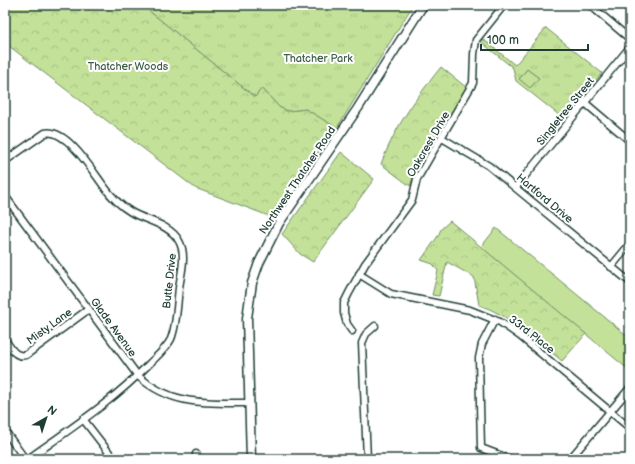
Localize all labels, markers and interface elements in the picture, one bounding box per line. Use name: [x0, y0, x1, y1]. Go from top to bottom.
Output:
scale bar: [481, 26, 588, 52]
text: 100 m: [487, 33, 519, 48]
park label: Thatcher Park: [283, 52, 353, 65]
park label: Thatcher Woods: [88, 60, 169, 73]
street label: Singletree Street: [534, 74, 597, 148]
street label: Oakcrest Drive: [404, 109, 453, 179]
street label: Northwest Thatcher Road: [257, 124, 338, 237]
street label: Hartford Drive: [514, 171, 576, 226]
street label: Butte Drive: [160, 252, 179, 309]
street label: Glade Avenue: [88, 295, 140, 360]
street label: Misty Lane: [24, 305, 75, 347]
street label: 33rd Place: [506, 313, 558, 357]
north arrow: [26, 398, 66, 438]
text: N: [45, 403, 59, 418]

